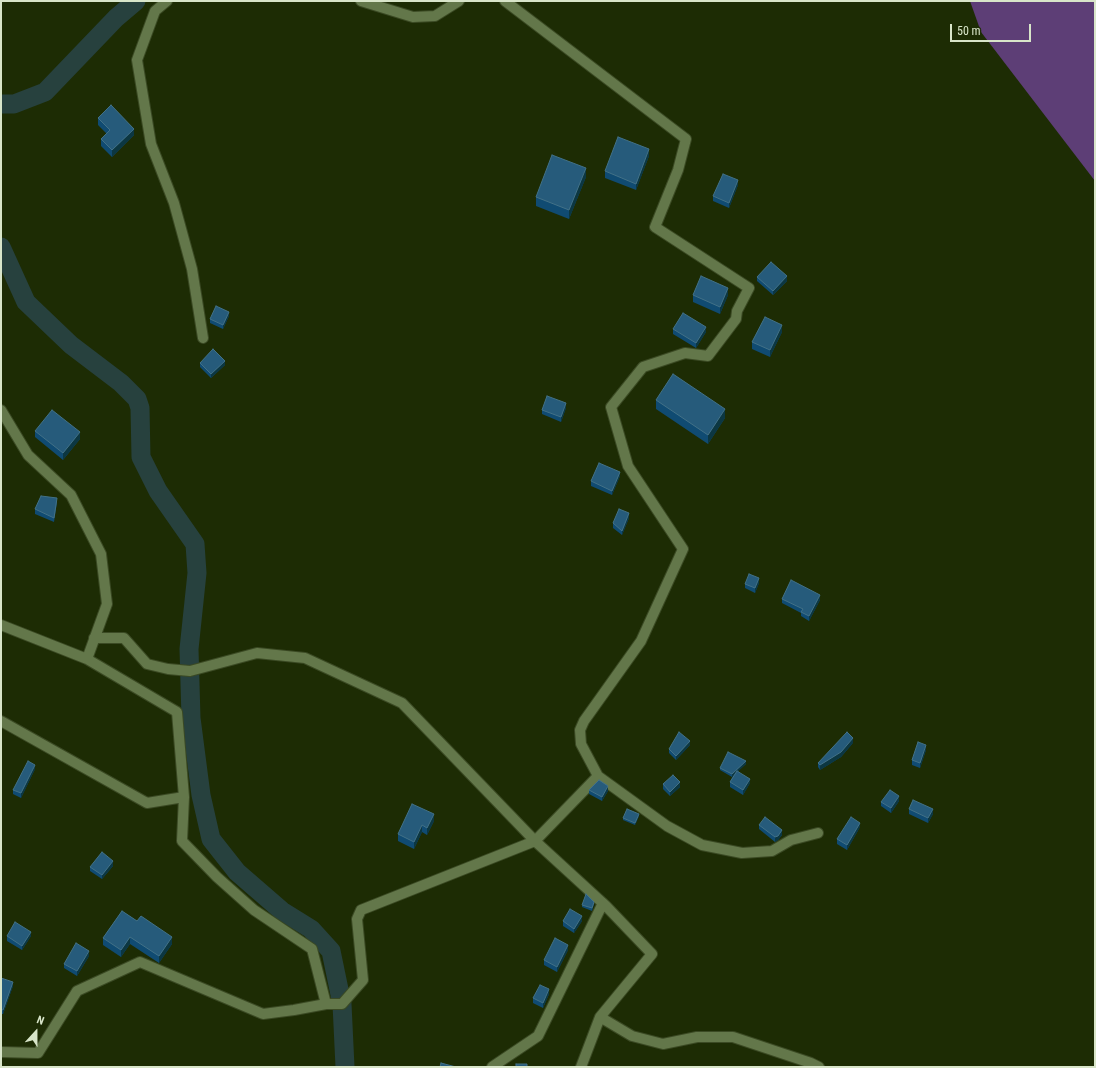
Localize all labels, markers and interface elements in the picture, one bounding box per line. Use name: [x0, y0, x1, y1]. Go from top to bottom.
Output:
scale bar: [952, 16, 1033, 42]
text: 50 m: [957, 24, 981, 38]
north arrow: [16, 1012, 56, 1052]
text: N: [35, 1013, 46, 1028]

